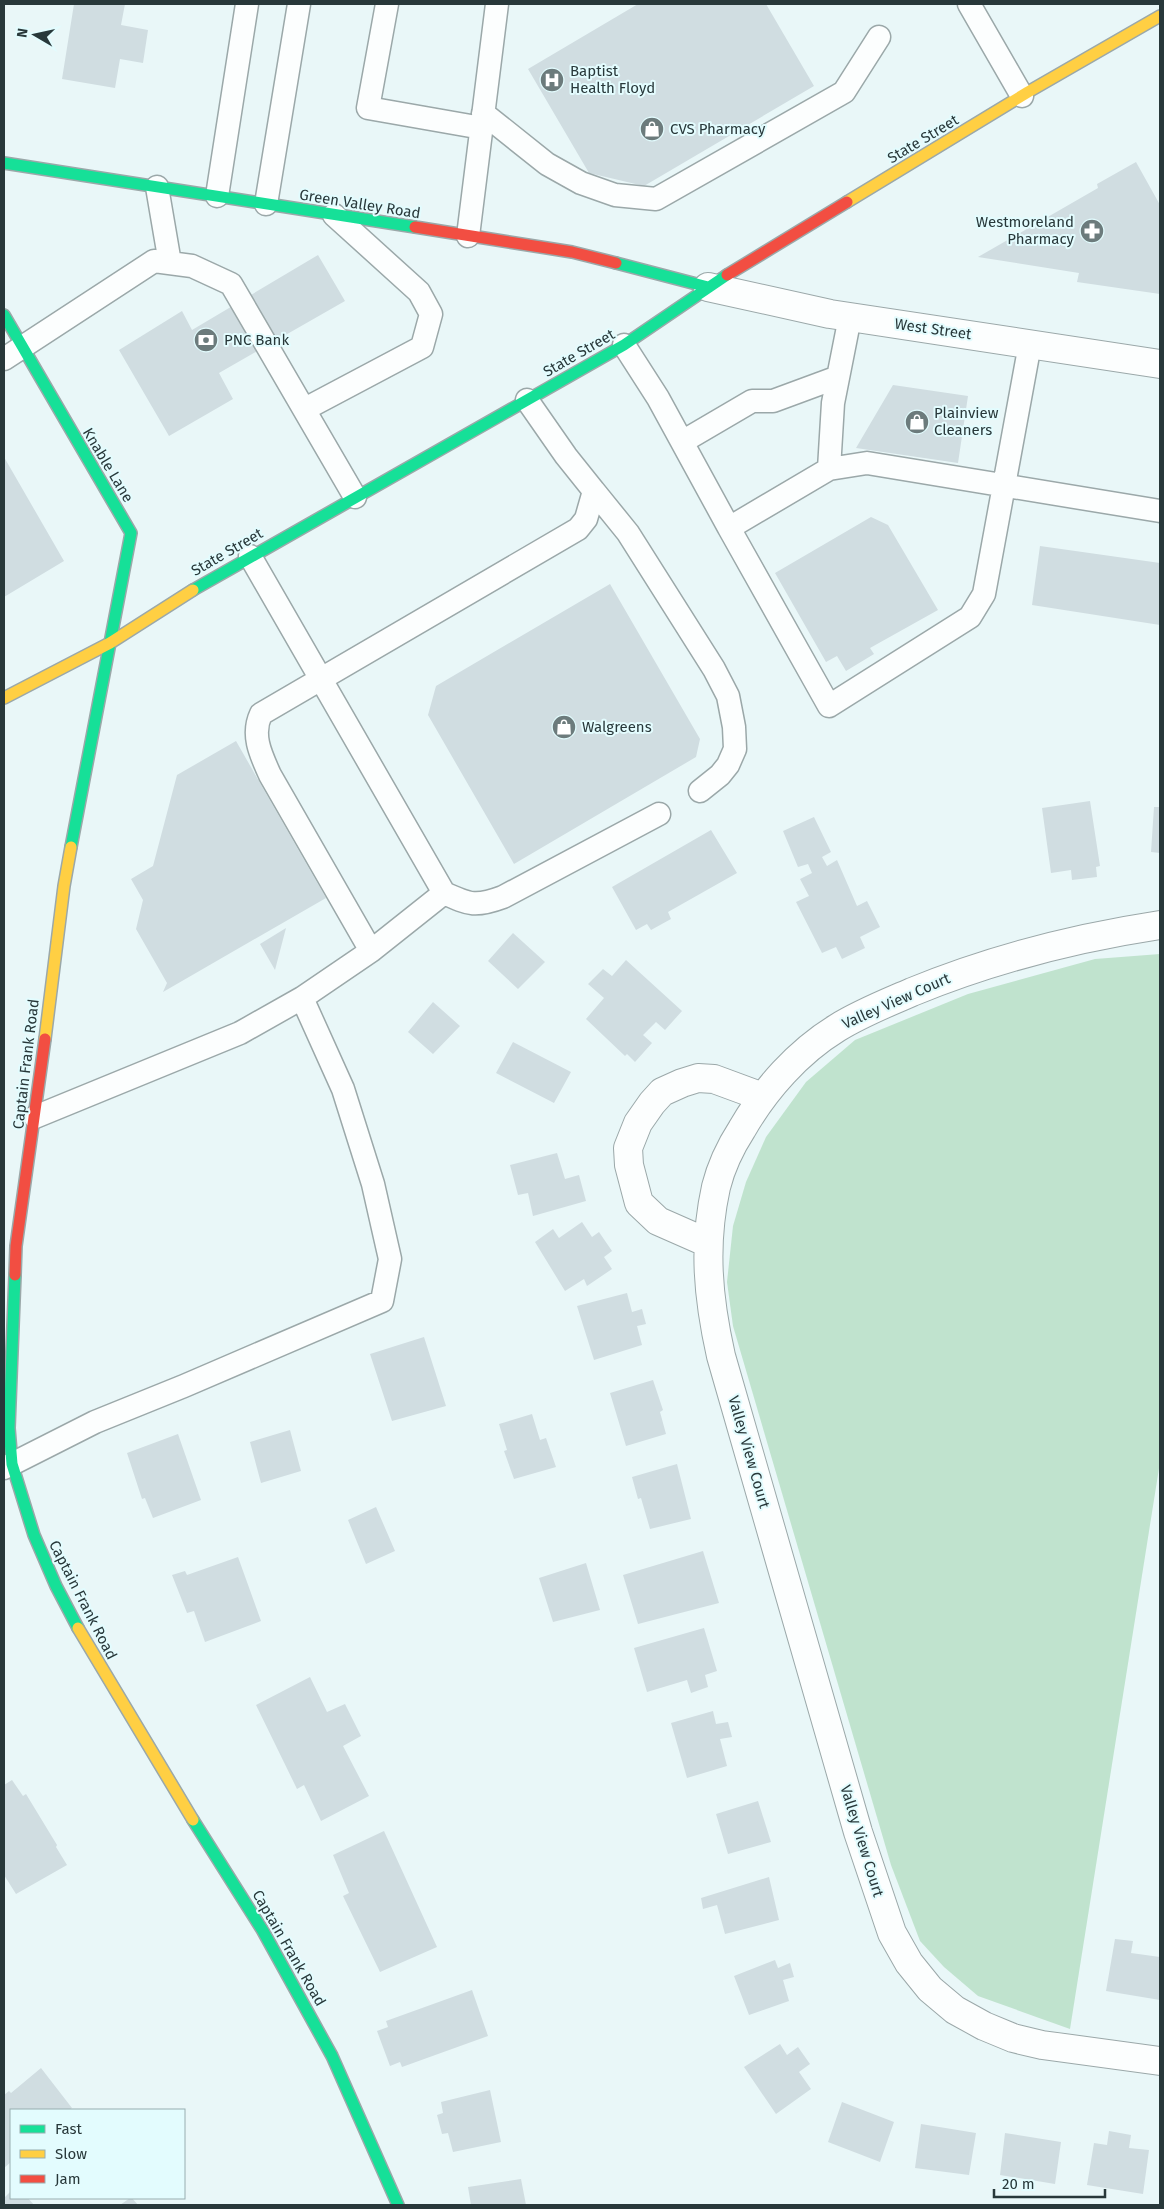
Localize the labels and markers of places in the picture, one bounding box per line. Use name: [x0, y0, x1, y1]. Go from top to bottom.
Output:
place label: Baptist Health Floyd: [570, 62, 655, 97]
hospital icon: Baptist Health Floyd: [539, 67, 565, 93]
shop icon: CVS Pharmacy: [639, 116, 665, 142]
place label: CVS Pharmacy: [670, 120, 766, 138]
place label: Westmoreland Pharmacy: [976, 213, 1075, 248]
pharmacy icon: Westmoreland Pharmacy: [1079, 218, 1105, 244]
bank icon: PNC Bank: [193, 327, 219, 353]
place label: PNC Bank: [224, 331, 289, 349]
place label: Plainview Cleaners: [934, 404, 999, 439]
shop icon: Plainview Cleaners: [904, 409, 930, 435]
shop icon: Walgreens: [551, 714, 577, 740]
place label: Walgreens: [582, 718, 652, 736]

